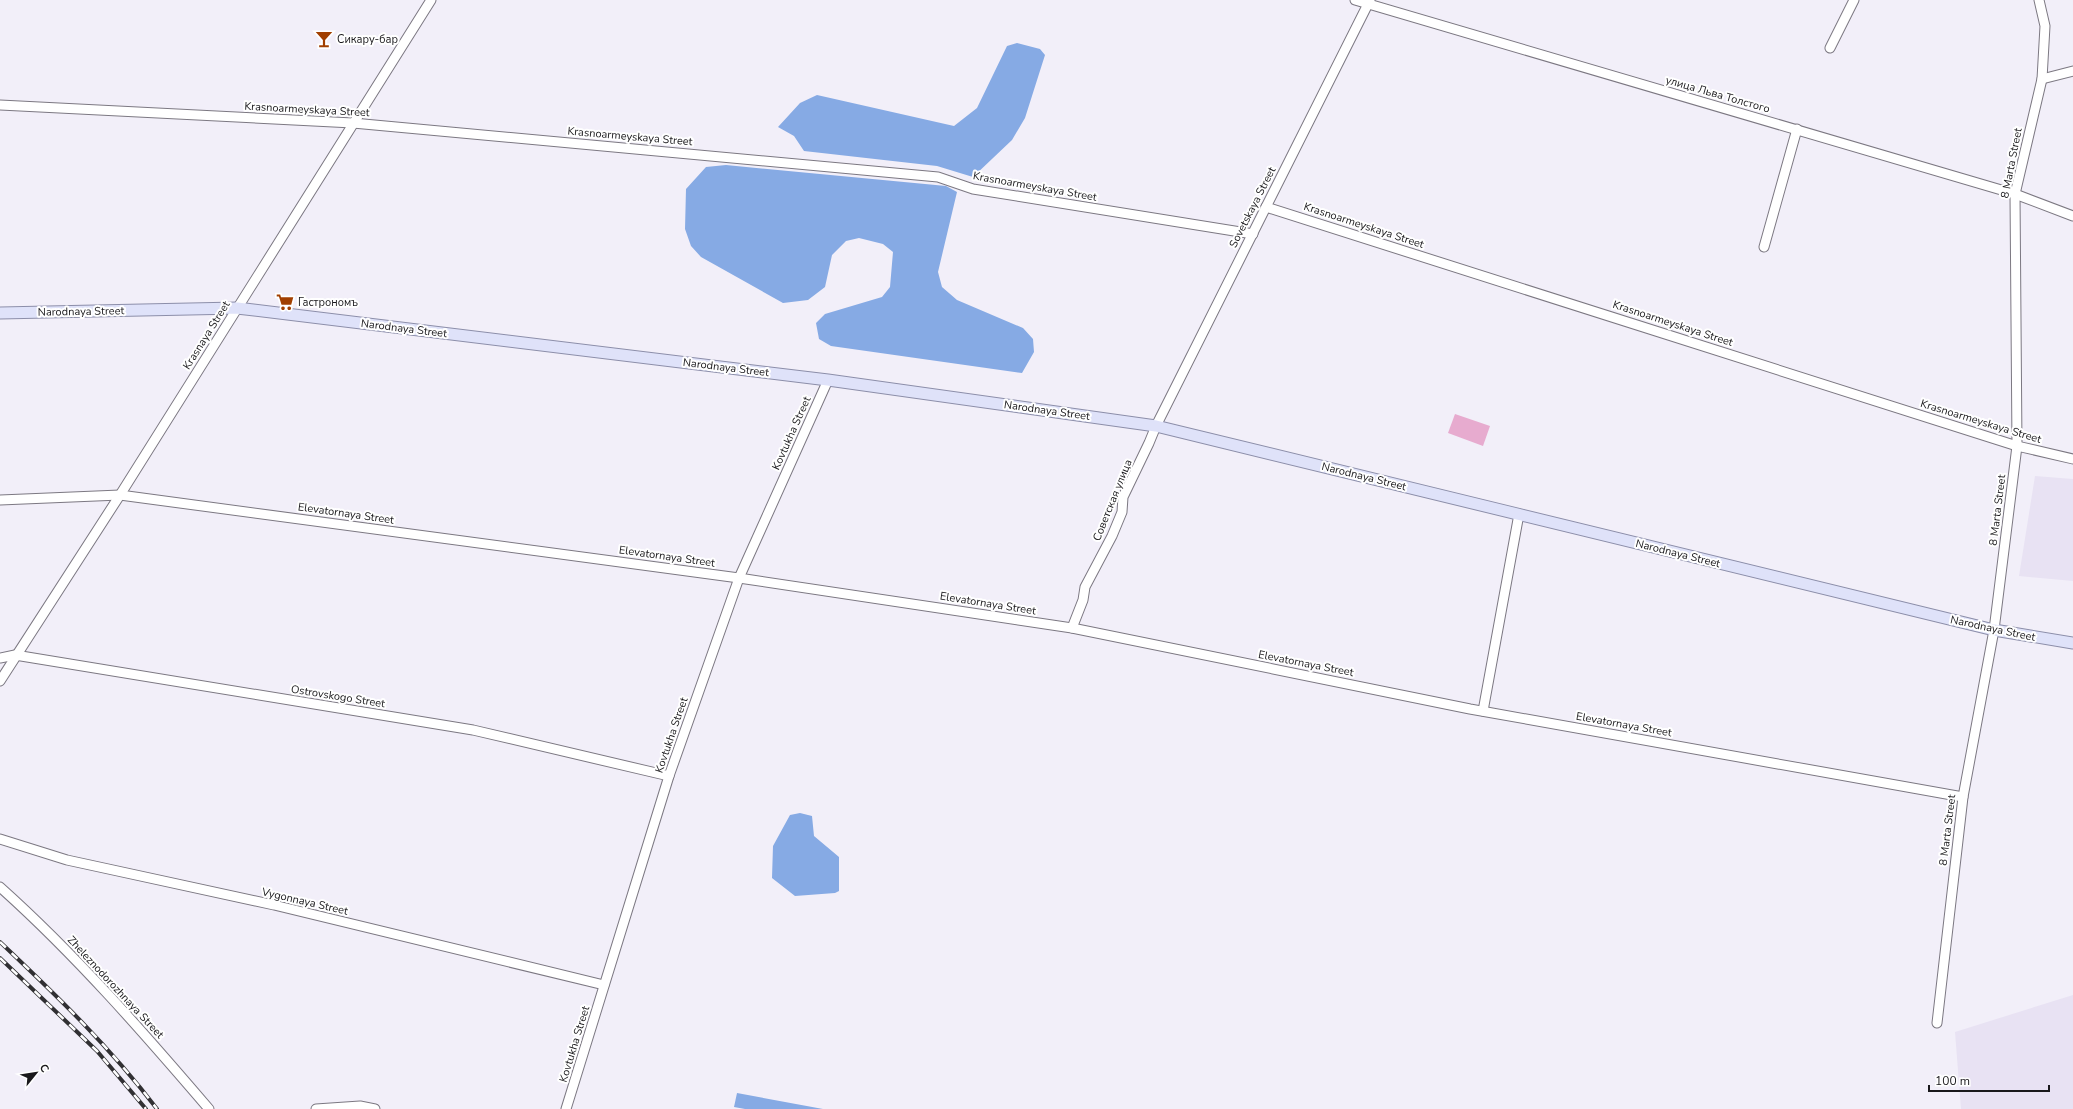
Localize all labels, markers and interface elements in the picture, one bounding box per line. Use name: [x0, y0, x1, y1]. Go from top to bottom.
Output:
bar icon: Сикару-бар: [314, 29, 334, 49]
place label: Сикару-бар: [337, 32, 398, 47]
street label: улица Льва Толстого: [1664, 72, 1772, 117]
street label: Krasnoarmeyskaya Street: [244, 99, 370, 120]
street label: Krasnoarmeyskaya Street: [567, 124, 693, 149]
street label: 8 Marta Street: [1997, 126, 2026, 200]
street label: Sovetskaya Street: [1226, 164, 1279, 250]
street label: Krasnoarmeyskaya Street: [972, 168, 1098, 205]
street label: Krasnoarmeyskaya Street: [1302, 199, 1426, 252]
supermarket icon: Гастрономъ: [275, 292, 295, 312]
place label: Гастрономъ: [298, 295, 358, 310]
street label: Krasnoarmeyskaya Street: [1611, 297, 1735, 350]
street label: Krasnaya Street: [179, 298, 234, 372]
street label: Narodnaya Street: [38, 303, 125, 320]
street label: Narodnaya Street: [360, 316, 448, 341]
street label: Narodnaya Street: [682, 355, 770, 380]
street label: Kovtukha Street: [769, 394, 814, 472]
street label: Krasnoarmeyskaya Street: [1919, 396, 2043, 447]
street label: Narodnaya Street: [1003, 397, 1091, 424]
street label: Советская улица: [1089, 457, 1136, 543]
street label: Narodnaya Street: [1320, 459, 1408, 494]
street label: 8 Marta Street: [1986, 474, 2009, 546]
street label: Elevatornaya Street: [297, 499, 395, 528]
street label: Narodnaya Street: [1634, 536, 1722, 571]
street label: Elevatornaya Street: [618, 542, 716, 571]
street label: Elevatornaya Street: [939, 589, 1037, 619]
street label: Narodnaya Street: [1949, 612, 2037, 645]
street label: Elevatornaya Street: [1257, 647, 1355, 680]
street label: Ostrovskogo Street: [290, 682, 386, 711]
street label: Kovtukha Street: [652, 695, 691, 775]
street label: Elevatornaya Street: [1575, 709, 1673, 740]
street label: 8 Marta Street: [1936, 794, 1959, 866]
street label: Vygonnaya Street: [259, 884, 350, 919]
street label: Zheleznodorozhnaya Street: [64, 933, 167, 1042]
street label: Kovtukha Street: [556, 1004, 593, 1084]
north arrow: [16, 1053, 56, 1093]
text: С: [36, 1061, 53, 1076]
scale bar: [1929, 1067, 2049, 1093]
text: 100 m: [1935, 1073, 1970, 1089]

